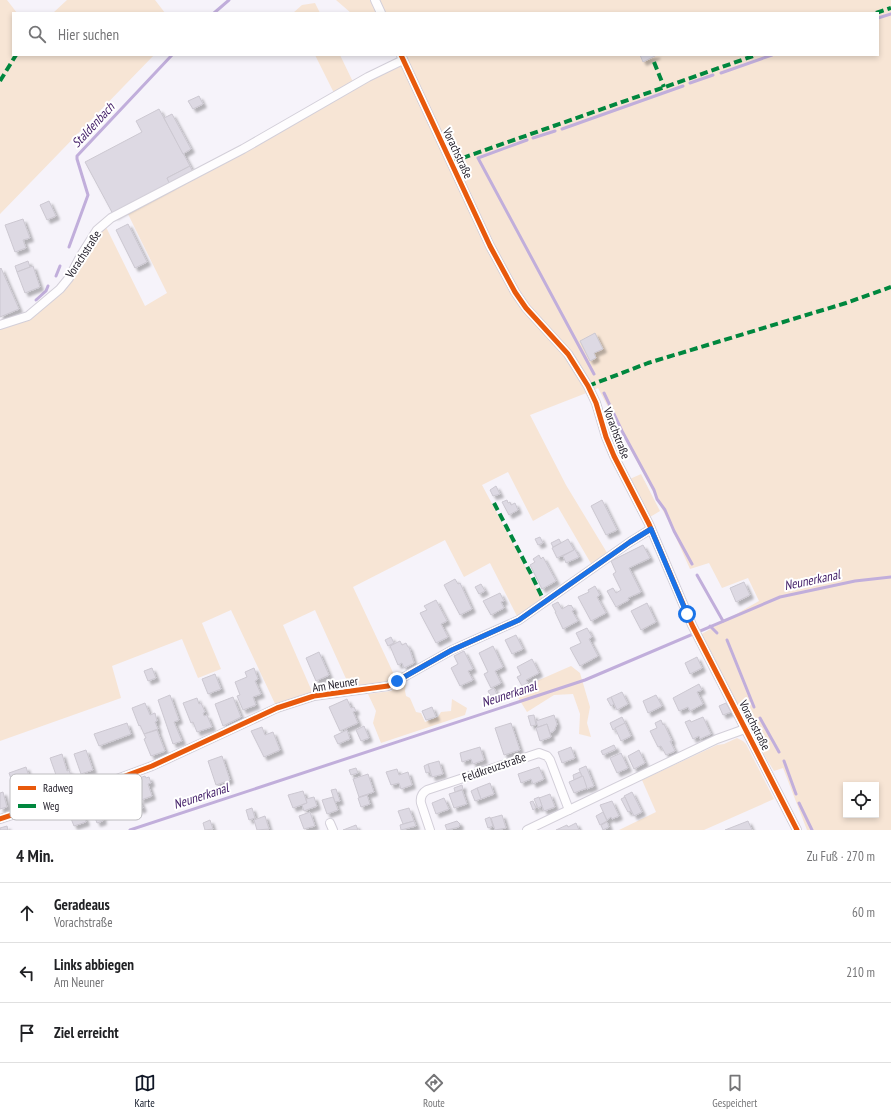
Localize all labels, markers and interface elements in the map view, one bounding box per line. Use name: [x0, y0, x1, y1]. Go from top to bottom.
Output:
search box: [12, 12, 879, 56]
icon: search: [26, 23, 48, 45]
text: Hier suchen: [58, 25, 119, 44]
water label: Staldenbach: [68, 98, 119, 151]
street label: Vorachstraße: [439, 124, 476, 181]
street label: Vorachstraße: [61, 227, 104, 282]
street label: Vorachstraße: [600, 404, 634, 461]
water label: Neunerkanal: [782, 565, 843, 594]
route start: [678, 605, 696, 623]
route end: [388, 672, 406, 690]
street label: Am Neuner: [311, 673, 360, 695]
water label: Neunerkanal: [479, 677, 541, 711]
street label: Vorachstraße: [736, 697, 774, 753]
street label: Feldkreuzstraße: [460, 749, 528, 785]
legend: [10, 774, 142, 820]
water label: Neunerkanal: [171, 779, 233, 813]
text: Radweg: [43, 781, 73, 795]
map controls: [843, 782, 879, 818]
button: locate: [843, 782, 879, 818]
text: Weg: [43, 799, 59, 813]
text: 4 Min.: [16, 845, 54, 867]
text: Zu Fuß · 270 m: [807, 848, 875, 865]
text: Geradeaus: [54, 895, 110, 914]
icon: ahead: [16, 902, 38, 924]
text: 60 m: [852, 904, 875, 921]
text: Vorachstraße: [54, 914, 113, 931]
text: Links abbiegen: [54, 955, 134, 974]
icon: left: [16, 962, 38, 984]
text: 210 m: [846, 964, 875, 981]
text: Am Neuner: [54, 974, 104, 991]
icon: arrive: [16, 1022, 38, 1044]
text: Ziel erreicht: [54, 1023, 119, 1042]
tab: Karte: [134, 1072, 156, 1110]
tab: Route: [423, 1072, 445, 1110]
tab: Gespeichert: [712, 1072, 757, 1110]

